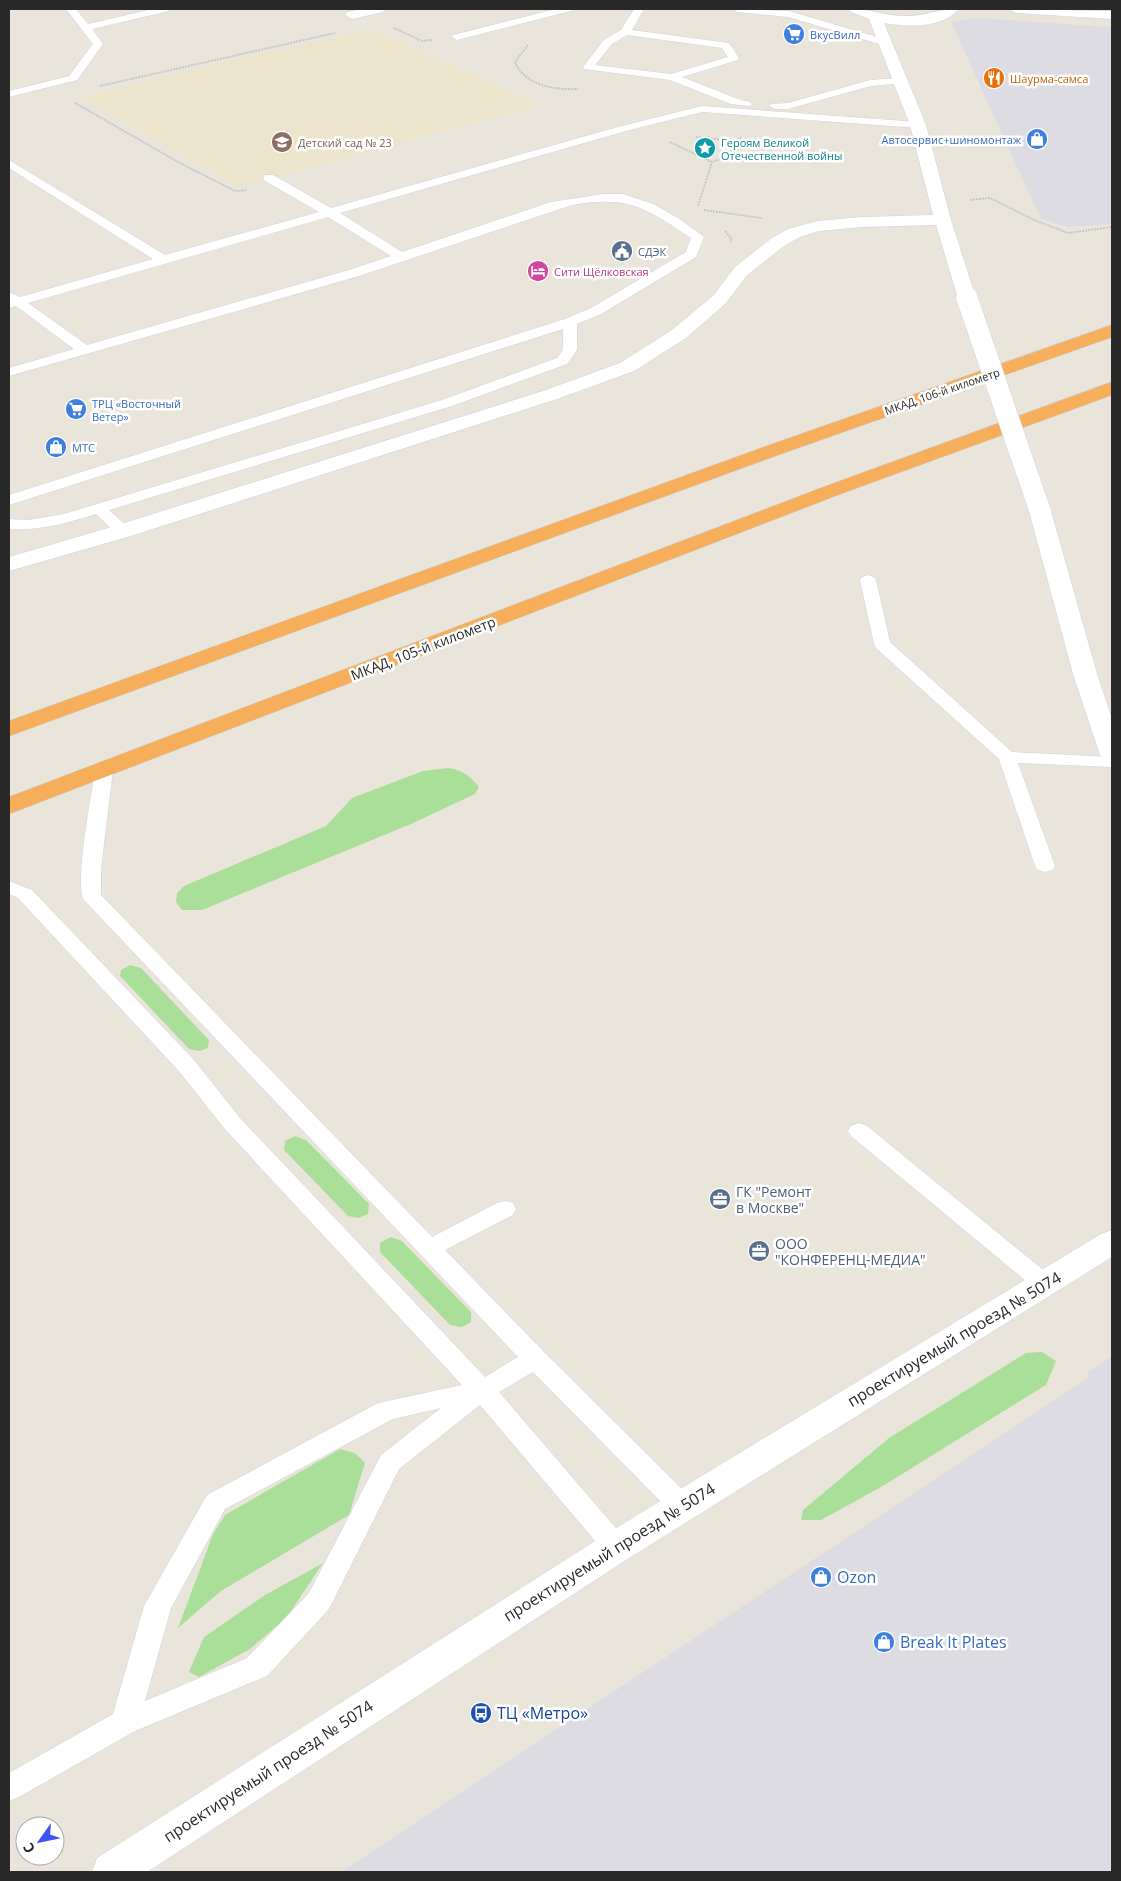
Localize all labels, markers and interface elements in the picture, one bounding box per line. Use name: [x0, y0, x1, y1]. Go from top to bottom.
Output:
supermarket icon: ВкусВилл: [782, 22, 806, 46]
place label: ВкусВилл: [810, 27, 860, 42]
restaurant icon: Шаурма-самса: [982, 66, 1006, 90]
place label: Шаурма-самса: [1010, 71, 1088, 86]
shop icon: Автосервис+шиномонтаж: [1025, 127, 1049, 151]
school or university icon: Детский сад № 23: [270, 130, 294, 154]
place label: Автосервис+шиномонтаж: [882, 132, 1022, 147]
place label: Детский сад № 23: [298, 135, 392, 150]
place label: Героям Великой Отечественной войны: [721, 135, 842, 163]
place icon: Героям Великой Отечественной войны: [693, 136, 717, 160]
public building icon: СДЭК: [610, 239, 634, 263]
place label: СДЭК: [638, 244, 666, 259]
hotel icon: Сити Щёлковская: [526, 259, 550, 283]
place label: Сити Щёлковская: [554, 264, 649, 279]
street label: МКАД, 106-й километр: [882, 364, 1002, 418]
place label: ТРЦ «Восточный Ветер»: [92, 396, 181, 424]
supermarket icon: ТРЦ «Восточный Ветер»: [64, 397, 88, 421]
shop icon: МТС: [44, 435, 68, 459]
place label: МТС: [72, 440, 95, 455]
street label: МКАД, 105-й километр: [348, 612, 498, 684]
place label: ГК "Ремонт в Москве": [736, 1182, 812, 1217]
office icon: ГК "Ремонт в Москве": [708, 1187, 732, 1211]
place label: ООО "КОНФЕРЕНЦ-МЕДИА": [775, 1234, 926, 1269]
office icon: ООО "КОНФЕРЕНЦ-МЕДИА": [747, 1239, 771, 1263]
street label: проектируемый проезд № 5074: [843, 1266, 1065, 1412]
street label: проектируемый проезд № 5074: [499, 1478, 719, 1626]
shop icon: Ozon: [809, 1565, 833, 1589]
place label: Ozon: [837, 1566, 876, 1588]
shop icon: Break It Plates: [872, 1630, 896, 1654]
place label: Break It Plates: [900, 1631, 1007, 1653]
street label: проектируемый проезд № 5074: [159, 1695, 377, 1847]
bus stop icon: ТЦ «Метро»: [469, 1701, 493, 1725]
place label: ТЦ «Метро»: [497, 1702, 588, 1724]
north arrow: [15, 1816, 65, 1866]
text: С: [18, 1839, 39, 1857]

